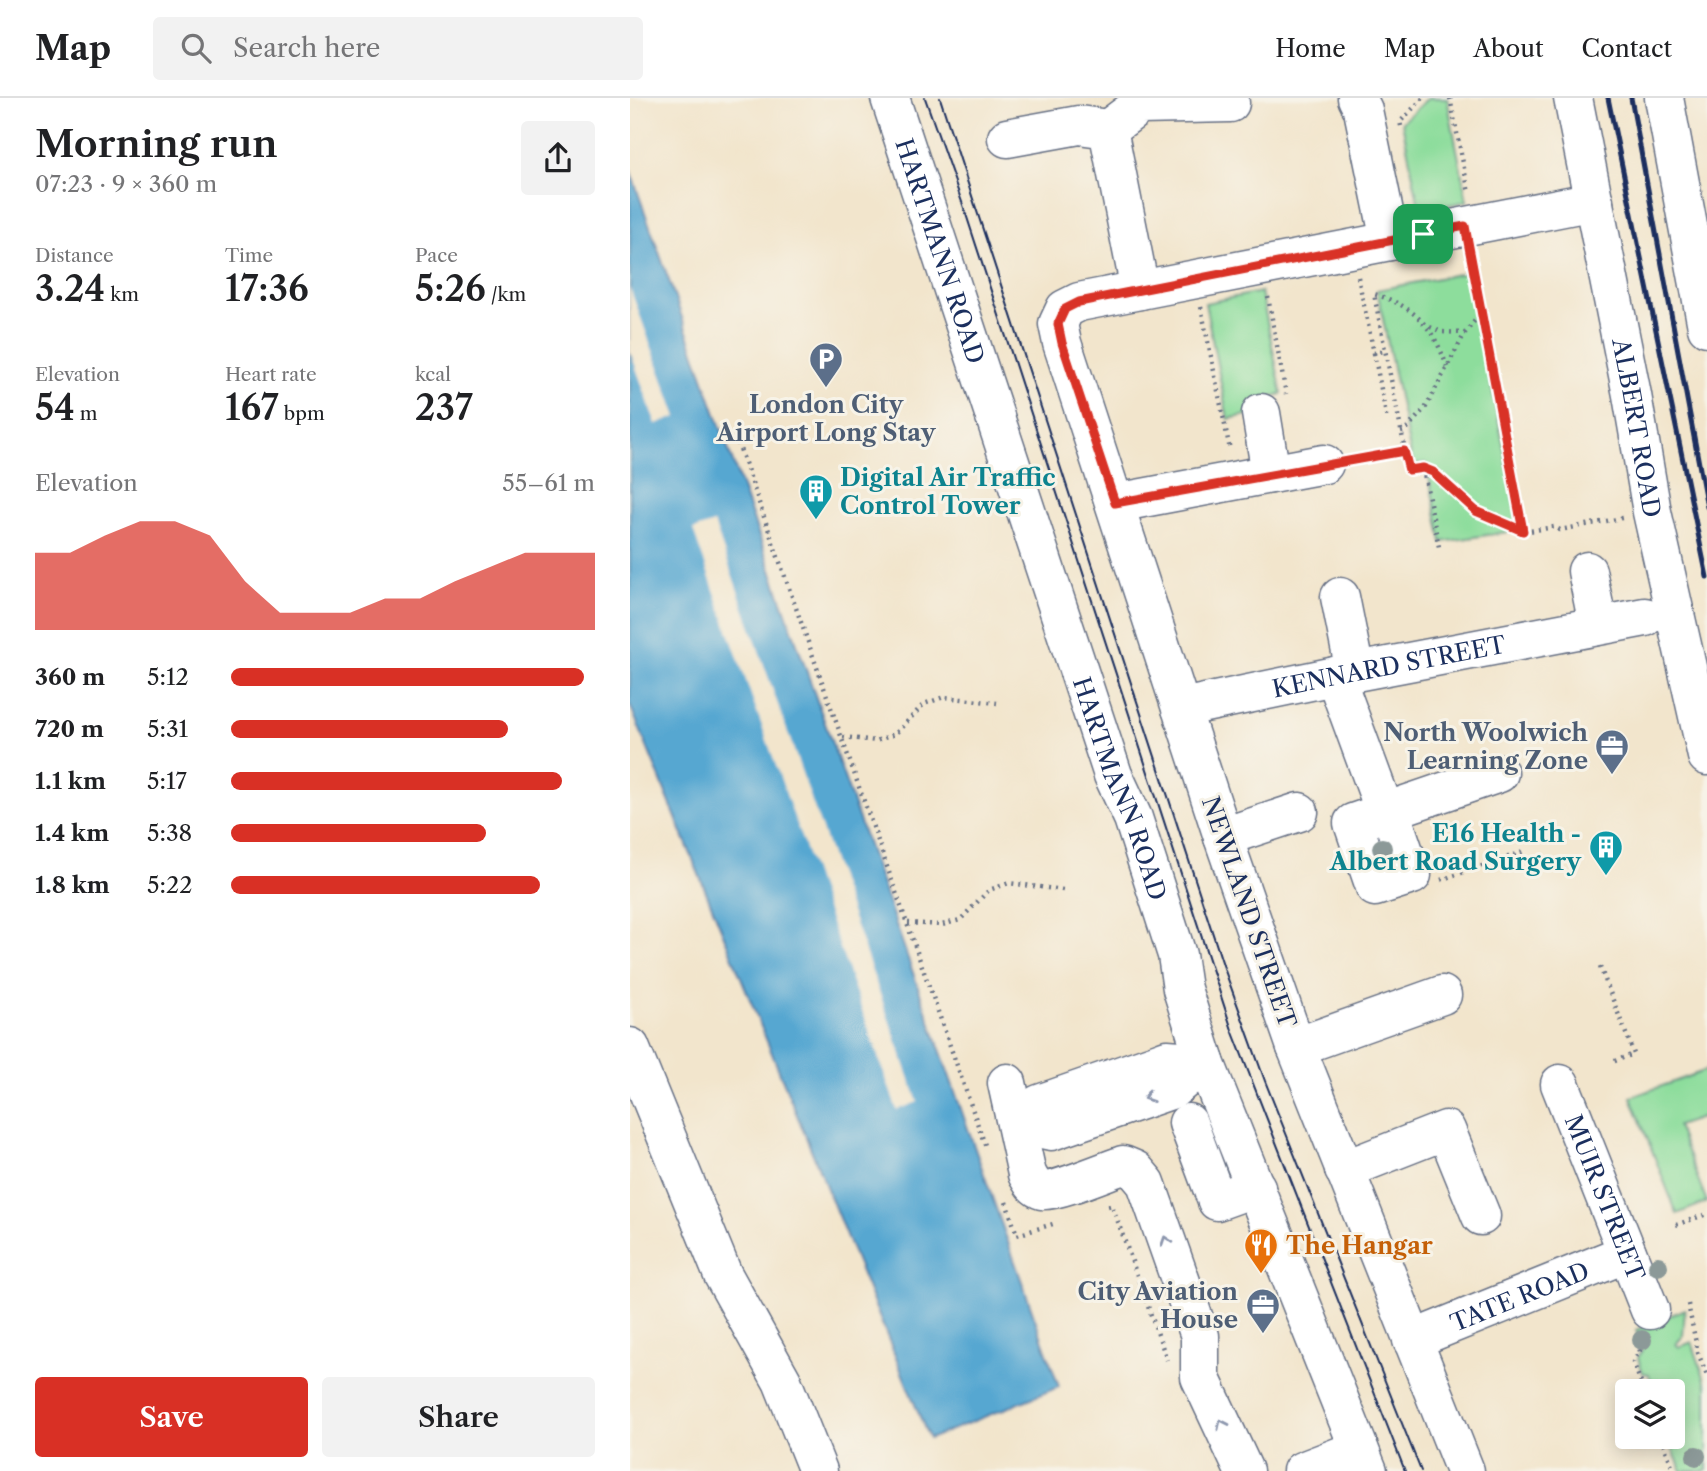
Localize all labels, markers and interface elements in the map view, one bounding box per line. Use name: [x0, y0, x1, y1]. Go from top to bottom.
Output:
search box: [153, 17, 643, 80]
text: Map: [35, 28, 111, 69]
icon: search: [177, 29, 215, 67]
text: Search here: [233, 32, 380, 64]
text: Home: [1275, 34, 1346, 63]
text: Map: [1384, 34, 1435, 63]
text: About: [1473, 34, 1544, 63]
text: Contact: [1582, 34, 1672, 63]
text: Morning run: [35, 120, 278, 167]
button: share: [521, 121, 595, 195]
street label: HARTMANN ROAD: [890, 135, 991, 367]
text: 07:23 · 9 × 360 m: [35, 170, 217, 198]
pin: [1393, 204, 1453, 264]
icon: arrive: [1404, 215, 1442, 253]
text: Distance: [35, 244, 114, 267]
text: Time: [225, 244, 273, 267]
text: Pace: [415, 244, 458, 267]
text: 3.24: [35, 267, 105, 310]
text: 17:36: [225, 267, 309, 310]
text: 5:26: [415, 267, 486, 310]
text: km: [105, 283, 139, 306]
text: /km: [486, 283, 526, 306]
street label: ALBERT ROAD: [1606, 335, 1667, 520]
parking icon: London City Airport Long Stay: [807, 340, 845, 389]
text: Elevation: [35, 363, 120, 386]
text: Heart rate: [225, 363, 317, 386]
text: kcal: [415, 363, 451, 386]
text: 54: [35, 386, 75, 429]
text: 167: [225, 386, 279, 429]
text: 237: [415, 386, 473, 429]
place label: London City Airport Long Stay: [716, 390, 937, 447]
text: m: [75, 402, 98, 425]
text: bpm: [279, 402, 325, 425]
place label: Digital Air Traffic Control Tower: [840, 463, 1056, 520]
text: Elevation: [35, 469, 138, 497]
text: 55–61 m: [502, 469, 595, 497]
building icon: Digital Air Traffic Control Tower: [797, 472, 835, 521]
street label: KENNARD STREET: [1270, 629, 1508, 703]
text: 360 m: [35, 663, 105, 691]
text: 5:12: [147, 663, 189, 691]
street label: HARTMANN ROAD: [1067, 673, 1173, 904]
text: 720 m: [35, 715, 104, 743]
text: 5:31: [147, 715, 188, 743]
place label: North Woolwich Learning Zone: [1383, 718, 1589, 775]
office icon: North Woolwich Learning Zone: [1593, 727, 1631, 776]
text: 1.1 km: [35, 767, 106, 795]
text: 5:17: [147, 767, 187, 795]
street label: NEWLAND STREET: [1196, 793, 1302, 1032]
text: 1.4 km: [35, 819, 109, 847]
text: 5:38: [147, 819, 192, 847]
place label: E16 Health - Albert Road Surgery: [1329, 819, 1582, 876]
building icon: E16 Health - Albert Road Surgery: [1587, 828, 1625, 877]
text: 1.8 km: [35, 871, 110, 899]
text: 5:22: [147, 871, 192, 899]
one-way arrow: [1142, 1089, 1155, 1103]
street label: MUIR STREET: [1559, 1110, 1651, 1284]
restaurant icon: The Hangar: [1242, 1226, 1280, 1275]
place label: The Hangar: [1286, 1231, 1433, 1260]
one-way arrow: [1160, 1235, 1174, 1248]
street label: TATE ROAD: [1446, 1255, 1593, 1337]
place label: City Aviation House: [1077, 1277, 1239, 1334]
office icon: City Aviation House: [1244, 1286, 1282, 1335]
button: Save: [35, 1377, 308, 1457]
button: Share: [322, 1377, 595, 1457]
map controls: [1615, 1379, 1685, 1449]
button: layers: [1615, 1379, 1685, 1449]
one-way arrow: [1216, 1419, 1230, 1431]

